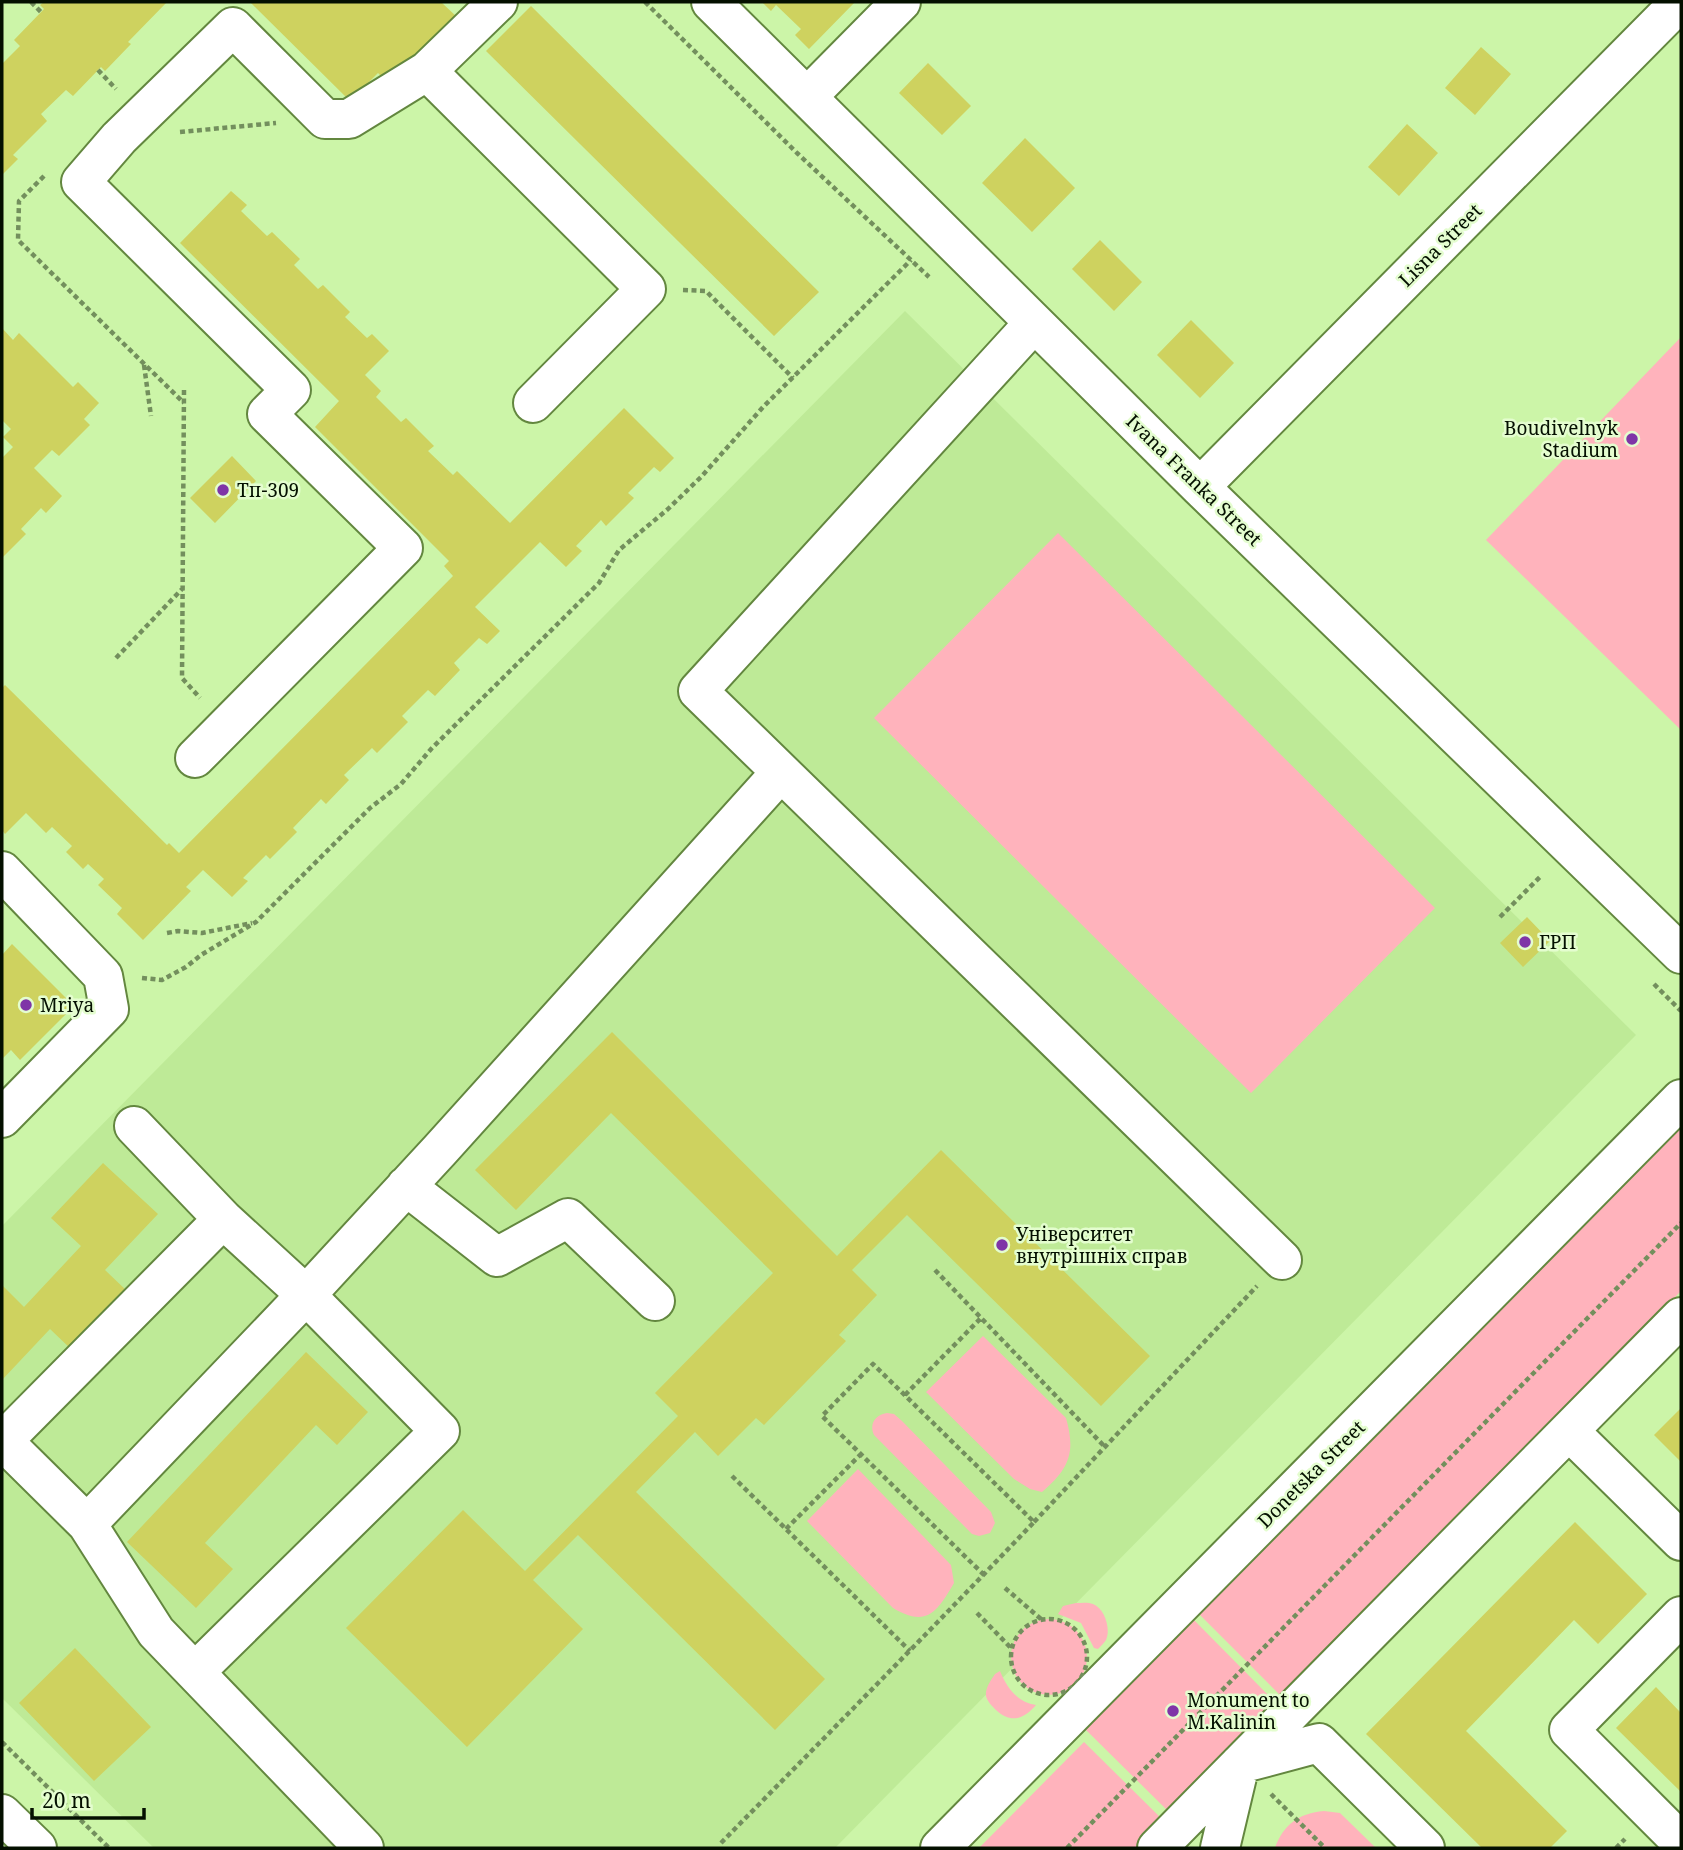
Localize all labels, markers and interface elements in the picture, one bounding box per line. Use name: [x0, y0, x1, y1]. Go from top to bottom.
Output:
street label: Lisna Street: [1393, 198, 1487, 292]
street label: Ivana Franka Street: [1121, 408, 1268, 552]
place label: Boudivelnyk Stadium: [1504, 415, 1619, 463]
marker: Boudivelnyk Stadium: [1624, 431, 1640, 447]
place label: Тп-309: [237, 477, 299, 503]
marker: Тп-309: [215, 482, 231, 498]
place label: ГРП: [1539, 929, 1576, 955]
marker: ГРП: [1517, 934, 1533, 950]
place label: Mriya: [40, 992, 94, 1018]
marker: Mriya: [18, 997, 34, 1013]
place label: Університет внутрішніх справ: [1016, 1221, 1187, 1269]
marker: Університет внутрішніх справ: [994, 1237, 1010, 1253]
street label: Donetska Street: [1252, 1414, 1371, 1533]
place label: Monument to M.Kalinin: [1187, 1687, 1310, 1735]
marker: Monument to M.Kalinin: [1165, 1703, 1181, 1719]
scale bar: [32, 1776, 144, 1820]
text: 20 m: [42, 1786, 91, 1814]

